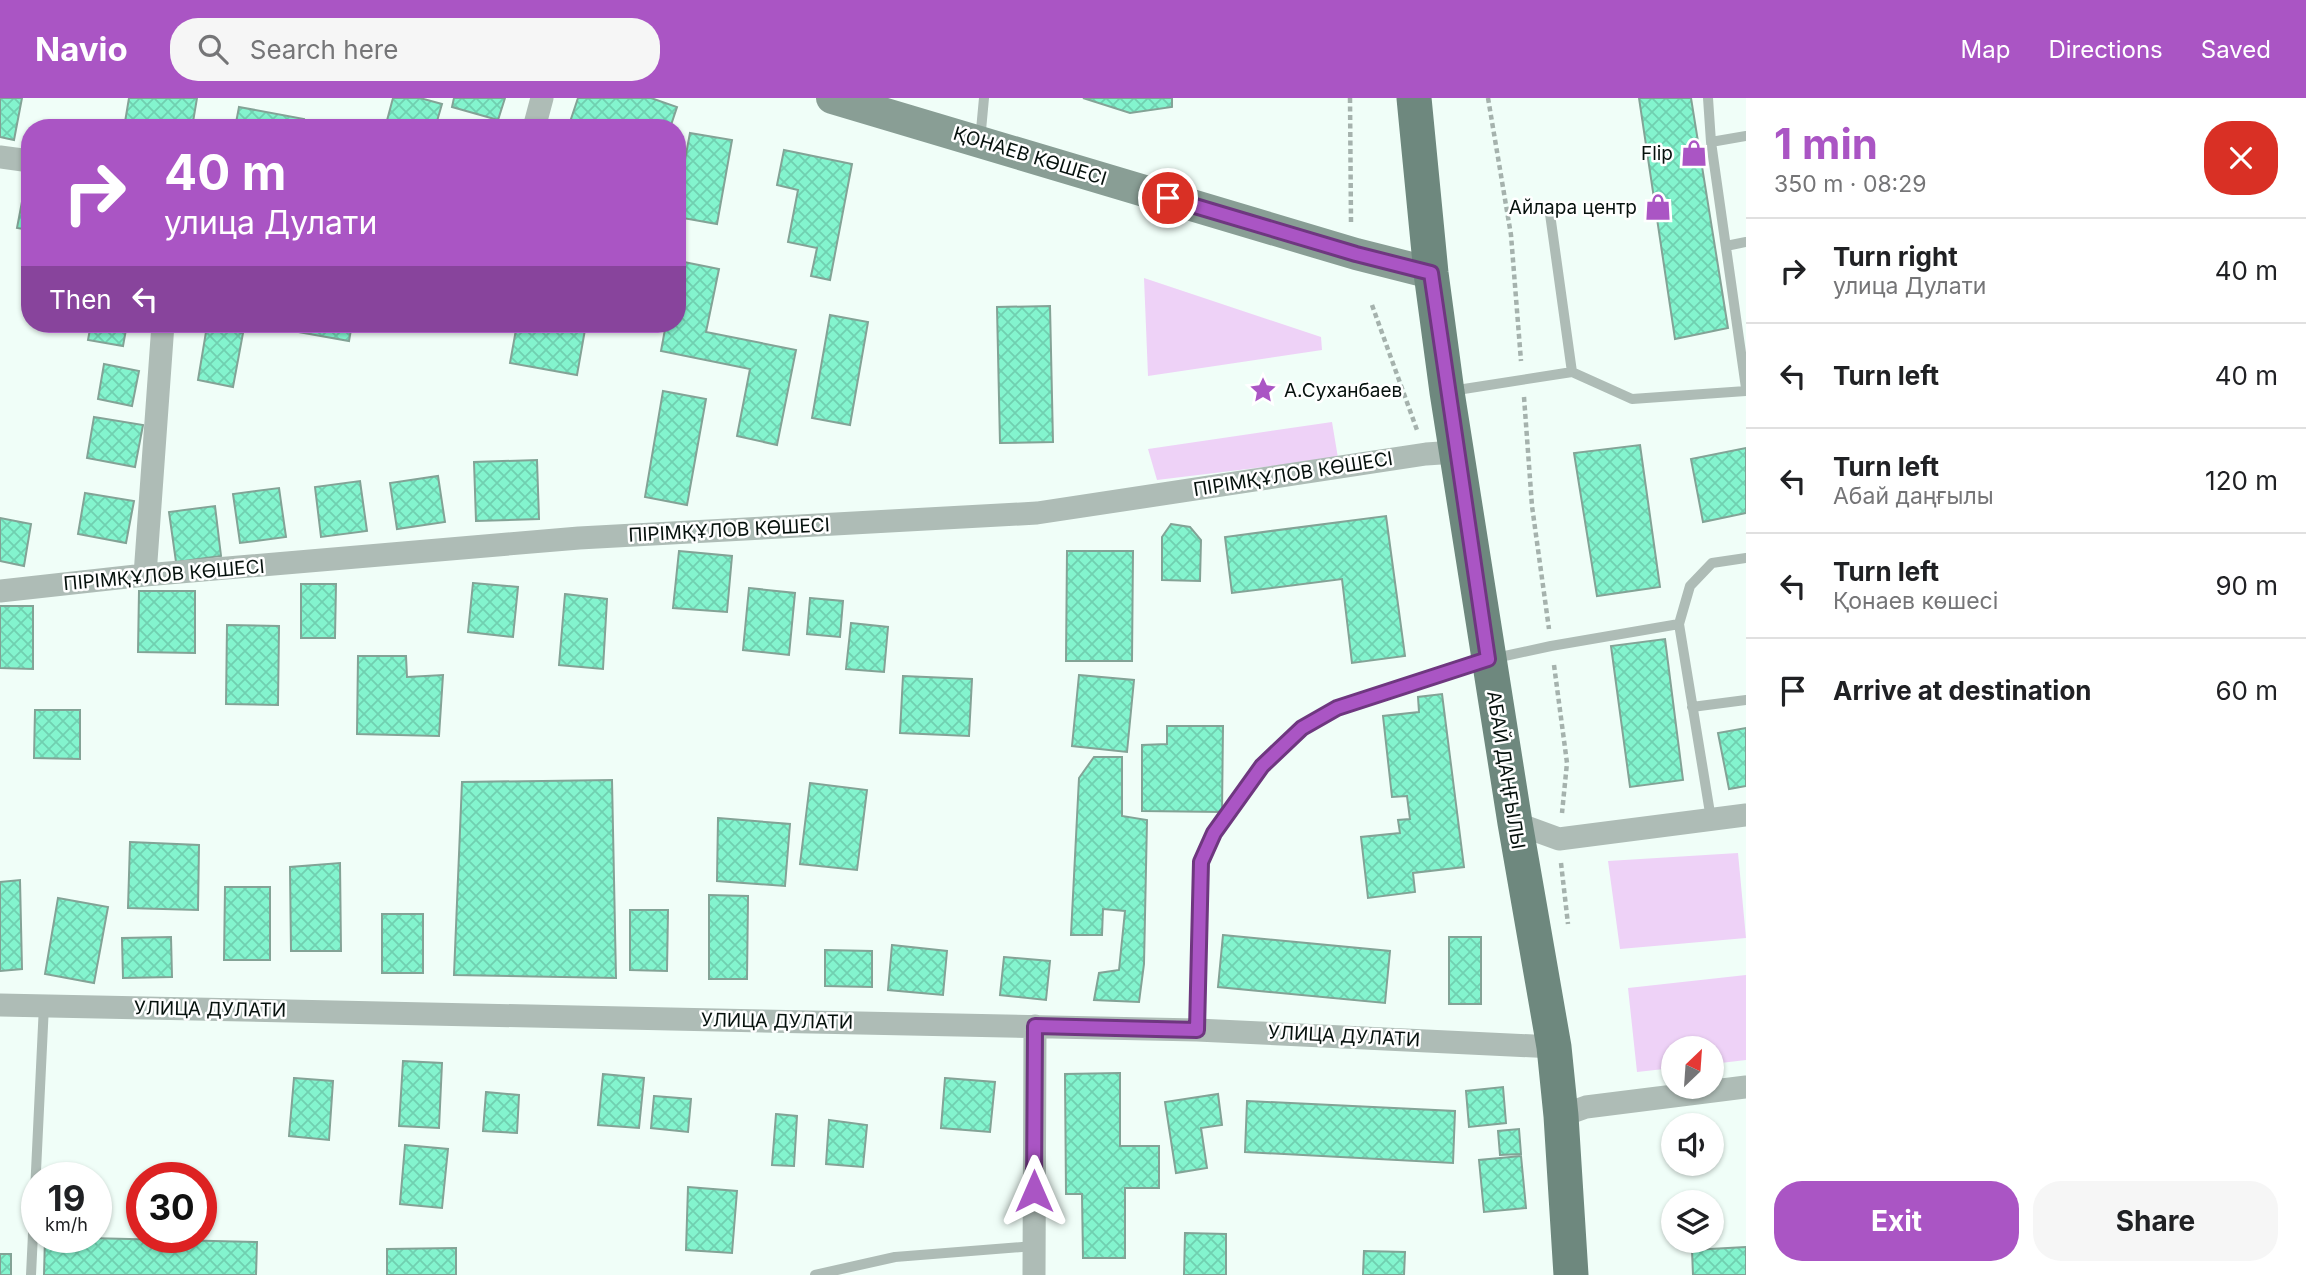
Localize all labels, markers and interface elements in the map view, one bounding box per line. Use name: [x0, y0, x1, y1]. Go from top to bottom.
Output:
search box: [170, 18, 660, 81]
text: Navio: [35, 29, 128, 69]
icon: search: [194, 30, 232, 68]
text: Search here: [250, 34, 398, 65]
text: Map: [1961, 35, 2010, 64]
text: Directions: [2048, 35, 2163, 64]
text: Saved: [2201, 35, 2271, 64]
text: 1 min: [1774, 118, 1878, 169]
button: close: [2204, 121, 2278, 195]
street label: ҚОНАЕВ КӨШЕСІ: [951, 122, 1109, 190]
shop icon: Flip: [1679, 138, 1709, 168]
place label: Flip: [1641, 142, 1673, 165]
text: 40 m: [164, 143, 287, 202]
icon: right: [49, 147, 140, 238]
pin: [1138, 168, 1198, 228]
text: 350 m · 08:29: [1774, 170, 1927, 198]
icon: arrive: [1149, 179, 1187, 217]
shop icon: Айлара центр: [1643, 192, 1673, 222]
place label: Айлара центр: [1509, 196, 1637, 219]
text: улица Дулати: [164, 203, 377, 242]
text: Turn right: [1833, 241, 1958, 272]
icon: right: [1774, 252, 1812, 290]
text: 40 m: [2215, 255, 2278, 286]
text: улица Дулати: [1833, 272, 1986, 300]
icon: left: [126, 280, 164, 318]
text: Then: [49, 284, 112, 315]
icon: left: [1774, 357, 1812, 395]
text: Turn left: [1833, 360, 1939, 391]
text: 40 m: [2215, 360, 2278, 391]
place icon: А.Суханбаев: [1248, 375, 1278, 405]
place label: А.Суханбаев: [1284, 379, 1402, 402]
street label: ПІРІМҚҰЛОВ КӨШЕСІ: [1192, 447, 1394, 501]
text: Turn left: [1833, 451, 1939, 482]
icon: left: [1774, 462, 1812, 500]
text: 120 m: [2205, 465, 2278, 496]
text: Абай даңғылы: [1833, 482, 1994, 510]
street label: ПІРІМҚҰЛОВ КӨШЕСІ: [628, 513, 830, 547]
street label: ПІРІМҚҰЛОВ КӨШЕСІ: [63, 555, 265, 595]
text: Turn left: [1833, 556, 1939, 587]
icon: left: [1774, 567, 1812, 605]
text: 90 m: [2215, 570, 2278, 601]
text: Қонаев көшесі: [1833, 587, 1998, 615]
icon: arrive: [1774, 672, 1812, 710]
text: Arrive at destination: [1833, 675, 2092, 706]
text: 60 m: [2215, 675, 2278, 706]
street label: АБАЙ ДАҢҒЫЛЫ: [1482, 689, 1531, 851]
street label: УЛИЦА ДУЛАТИ: [134, 996, 286, 1022]
street label: УЛИЦА ДУЛАТИ: [701, 1008, 853, 1034]
street label: УЛИЦА ДУЛАТИ: [1267, 1021, 1421, 1051]
north arrow: [1661, 1036, 1724, 1099]
map controls: [1661, 1036, 1724, 1253]
button: sound: [1661, 1113, 1724, 1176]
position arrow: [997, 1154, 1071, 1228]
speed limit sign: 30: [126, 1162, 217, 1253]
text: 19: [48, 1177, 85, 1219]
button: Exit: [1774, 1181, 2019, 1261]
button: Share: [2033, 1181, 2278, 1261]
button: layers: [1661, 1190, 1724, 1253]
text: km/h: [45, 1214, 88, 1235]

